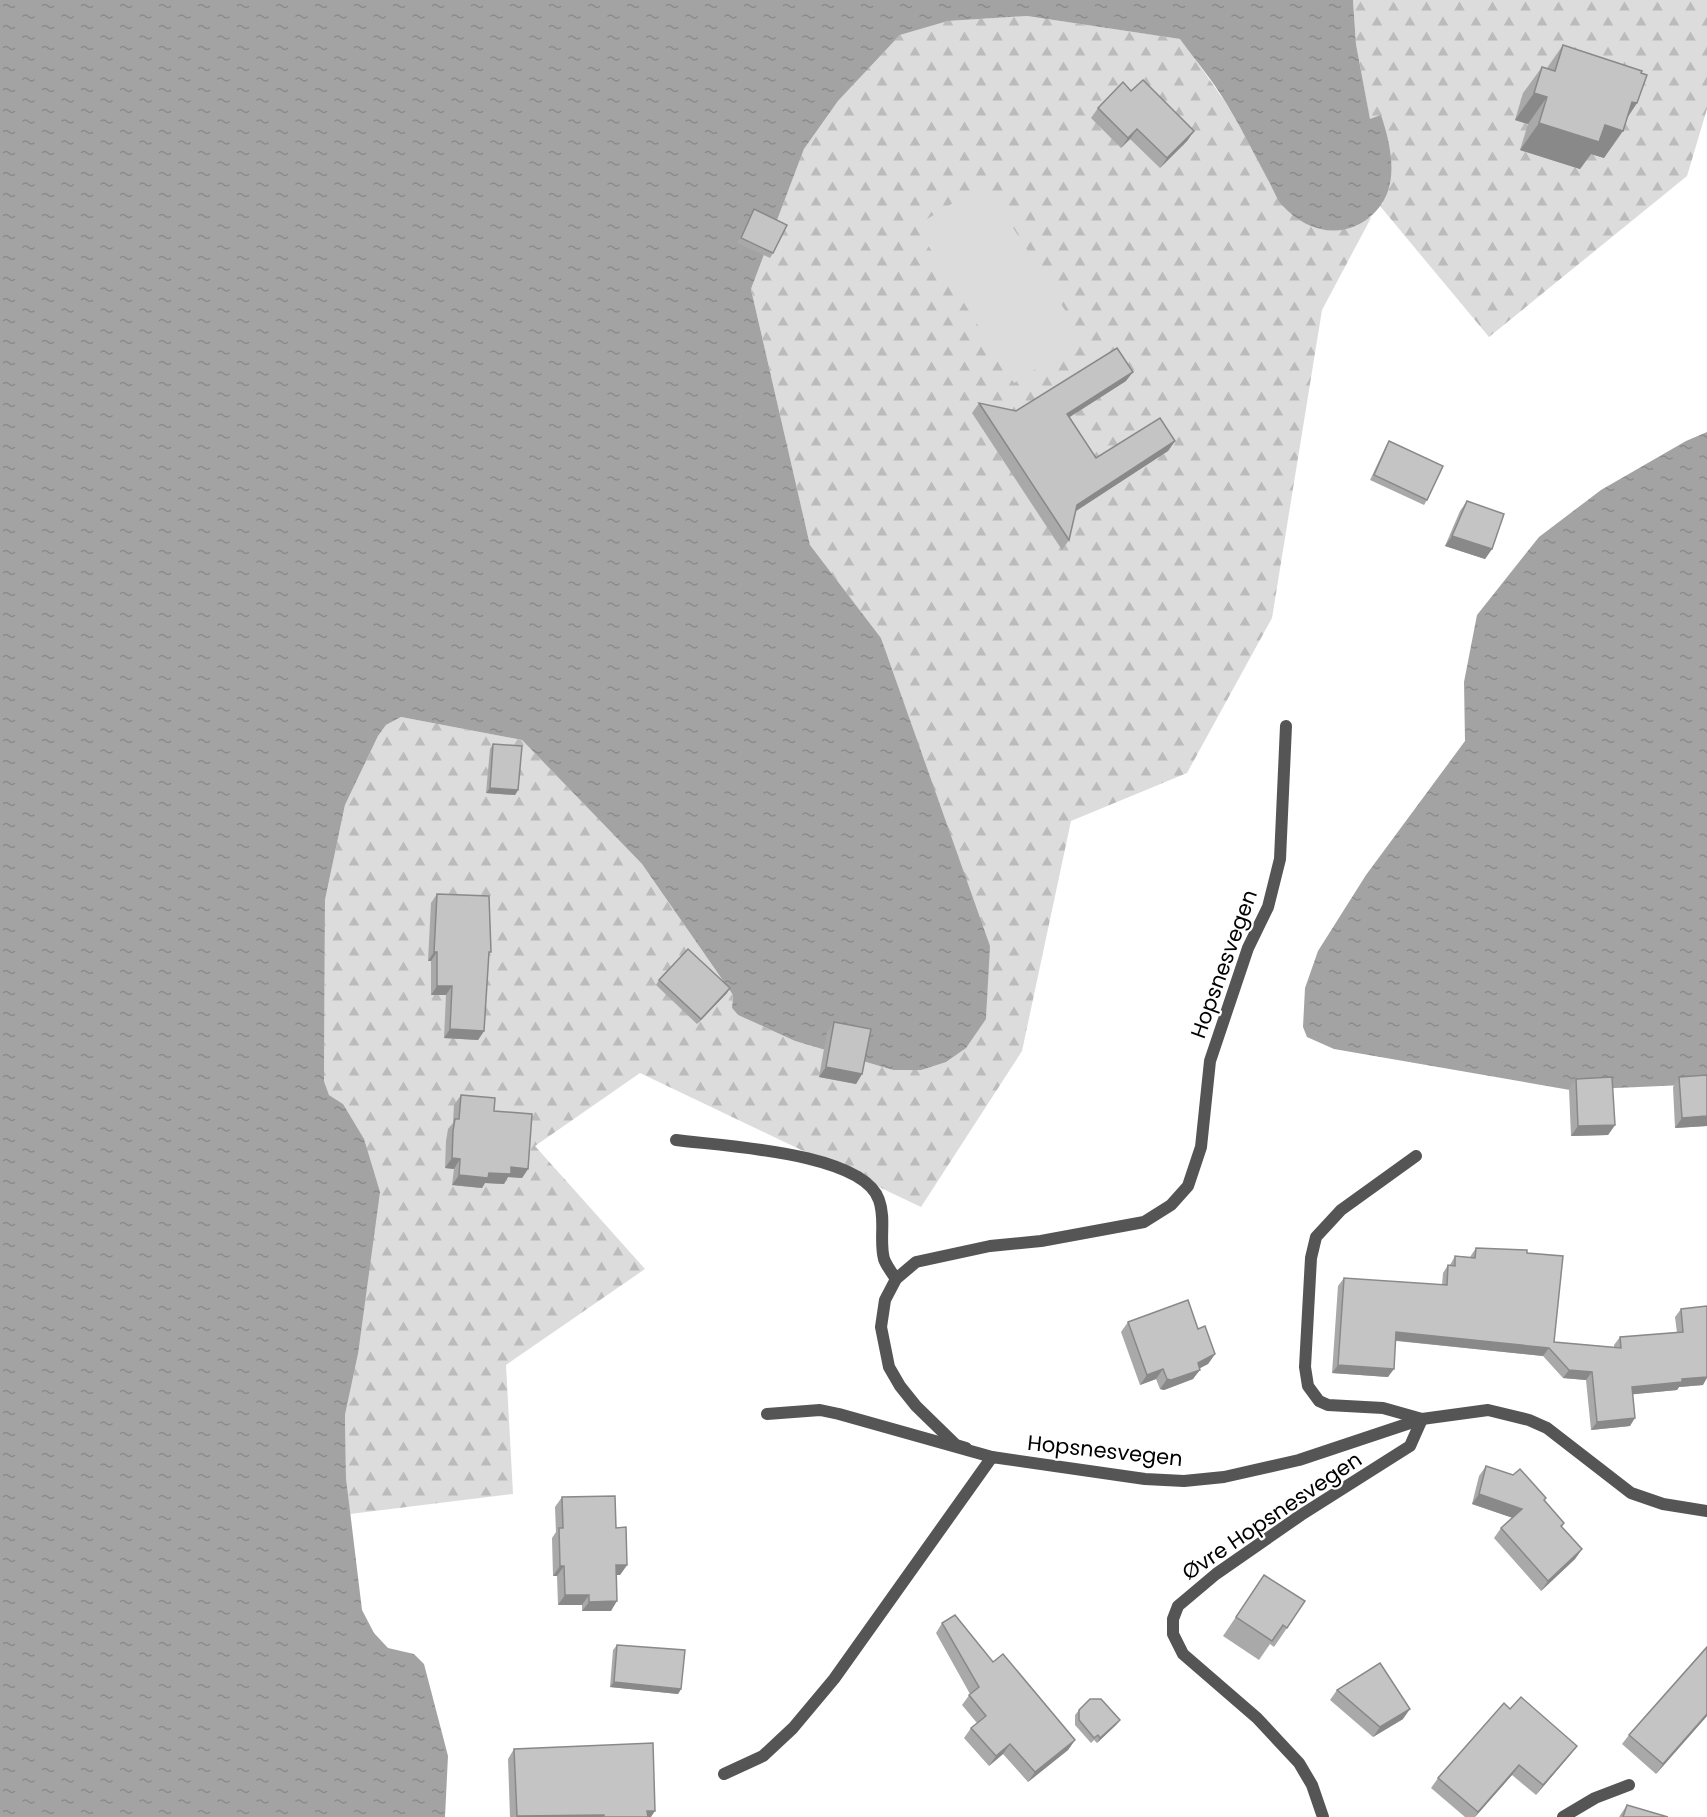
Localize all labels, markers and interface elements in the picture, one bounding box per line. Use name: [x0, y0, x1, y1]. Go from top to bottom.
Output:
street label: Hopsnesvegen: [1183, 886, 1264, 1042]
street label: Hopsnesvegen: [1026, 1428, 1184, 1473]
street label: Øvre Hopsnesvegen: [1176, 1445, 1367, 1587]

